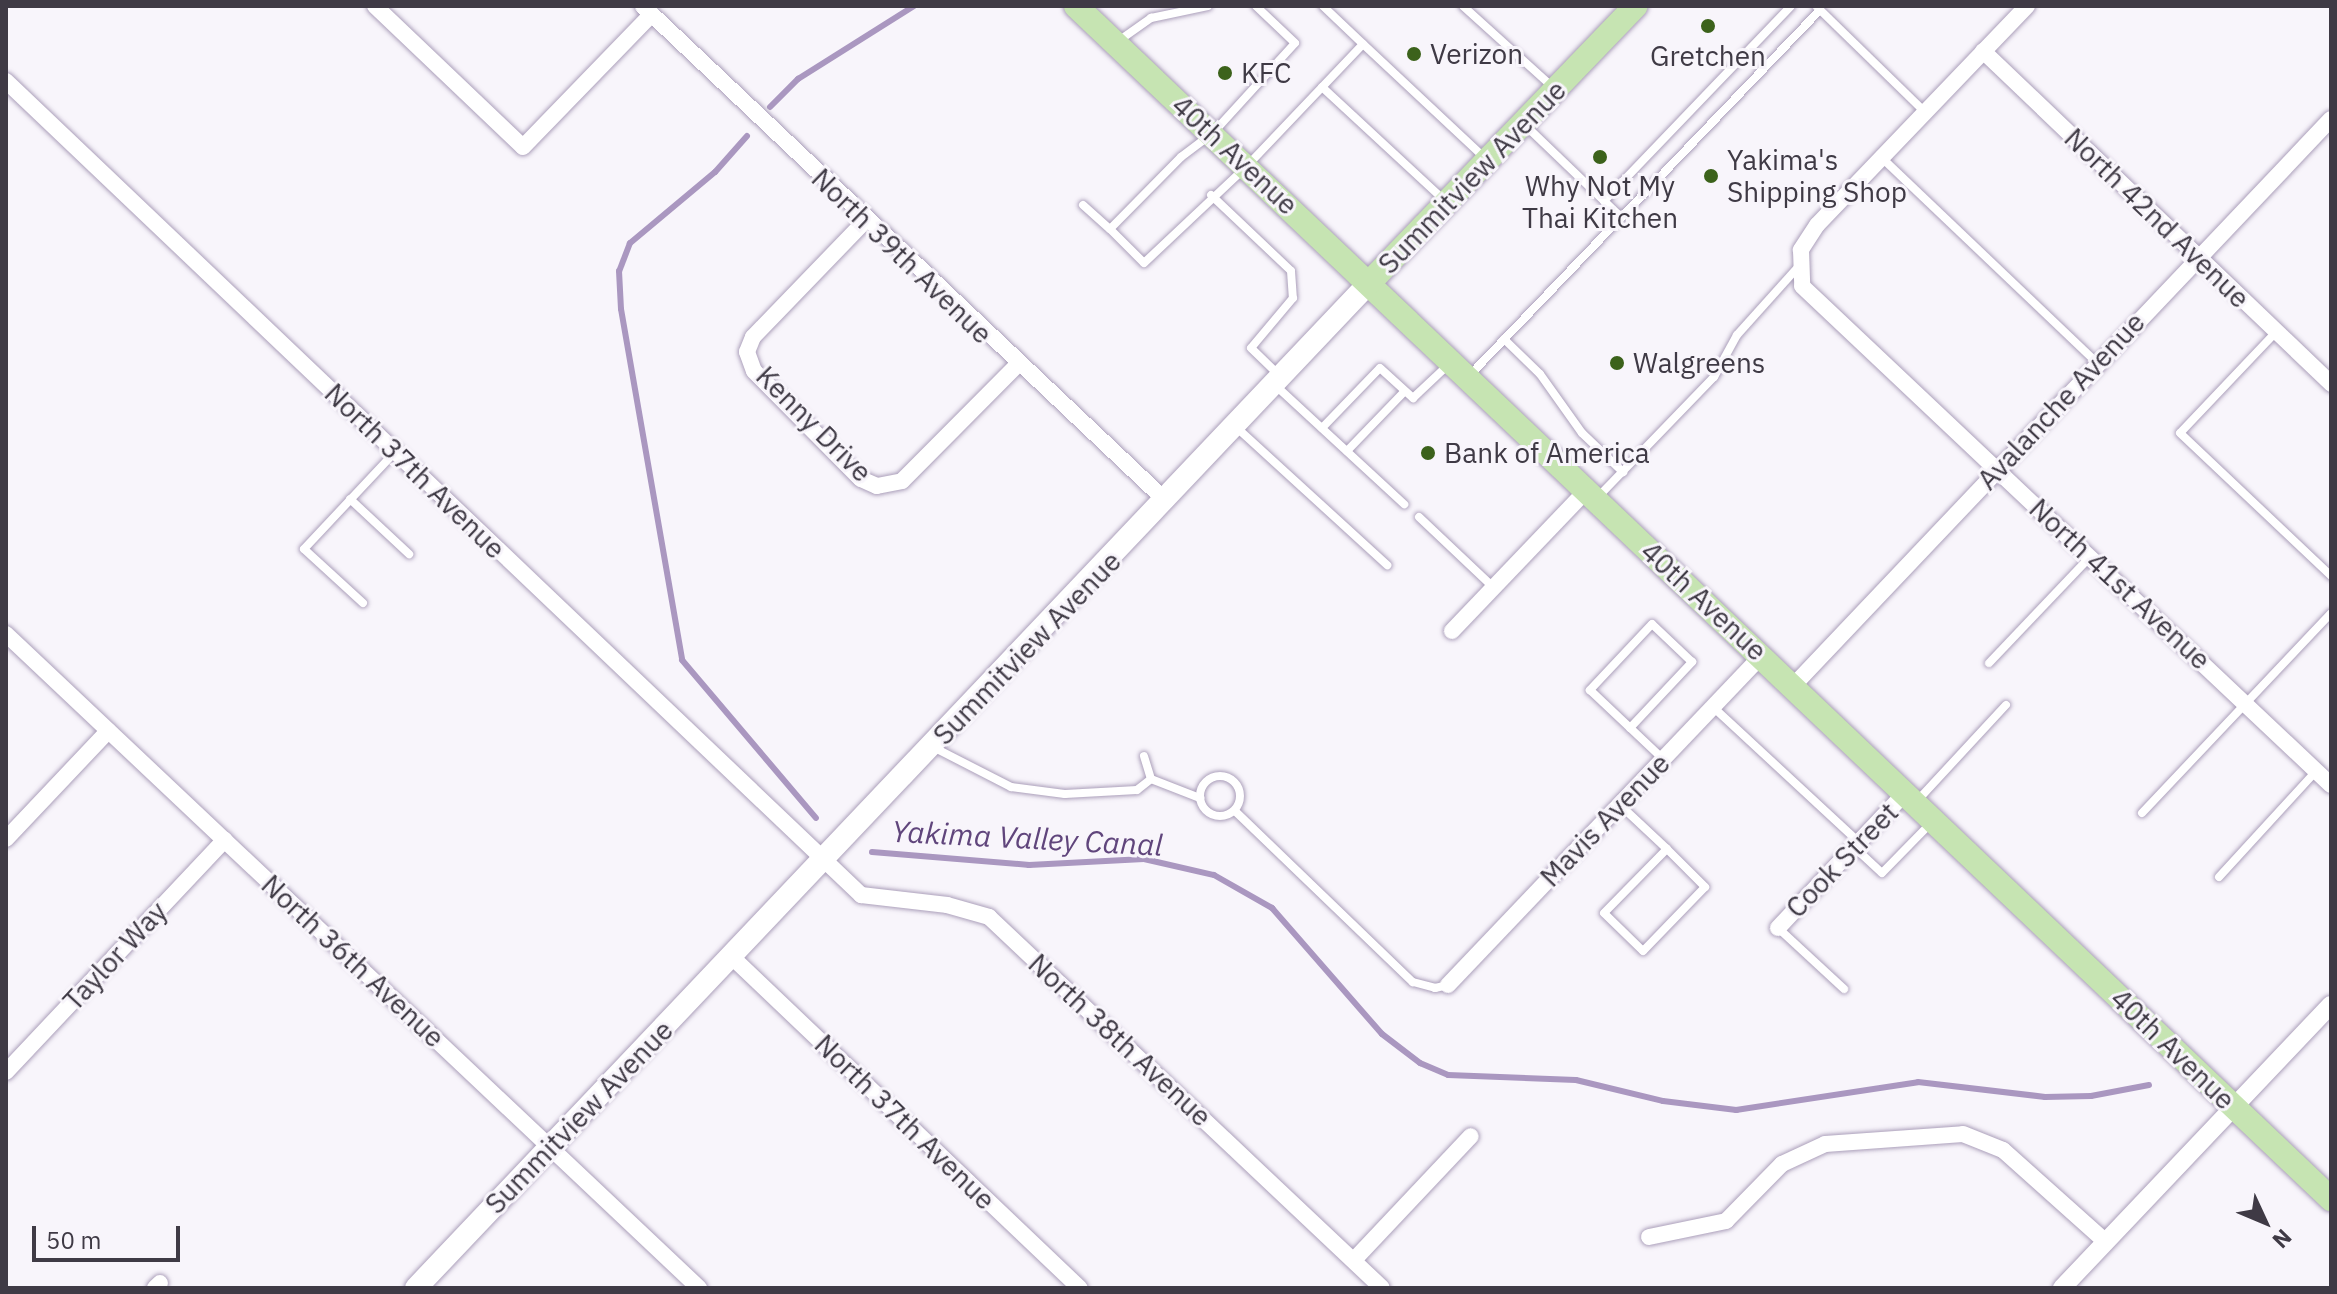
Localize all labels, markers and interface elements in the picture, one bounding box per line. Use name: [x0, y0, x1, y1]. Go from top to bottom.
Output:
marker: Gretchen: [1699, 17, 1717, 35]
place label: Verizon: [1430, 37, 1523, 71]
place label: Gretchen: [1650, 39, 1766, 73]
marker: Verizon: [1405, 45, 1423, 63]
place label: KFC: [1241, 56, 1291, 90]
marker: KFC: [1216, 64, 1234, 82]
street label: Summitview Avenue: [1371, 73, 1573, 281]
street label: 40th Avenue: [1165, 88, 1305, 222]
street label: North 42nd Avenue: [2058, 121, 2256, 315]
place label: Yakima's Shipping Shop: [1727, 143, 1907, 209]
marker: Why Not My Thai Kitchen: [1591, 148, 1609, 166]
street label: North 39th Avenue: [805, 161, 999, 351]
marker: Yakima's Shipping Shop: [1702, 167, 1720, 185]
place label: Why Not My Thai Kitchen: [1522, 169, 1678, 235]
street label: Avalanche Avenue: [1970, 306, 2152, 496]
place label: Walgreens: [1633, 346, 1765, 380]
marker: Walgreens: [1608, 354, 1626, 372]
street label: Kenny Drive: [749, 359, 879, 489]
street label: North 37th Avenue: [318, 376, 512, 566]
place label: Bank of America: [1444, 436, 1650, 470]
marker: Bank of America: [1419, 444, 1437, 462]
street label: North 41st Avenue: [2023, 492, 2217, 676]
street label: 40th Avenue: [1634, 534, 1774, 668]
street label: Summitview Avenue: [926, 544, 1128, 752]
street label: Mavis Avenue: [1533, 746, 1677, 894]
street label: Cook Street: [1779, 795, 1905, 925]
water label: Yakima Valley Canal: [891, 813, 1163, 863]
street label: North 36th Avenue: [255, 868, 451, 1054]
street label: Taylor Way: [56, 895, 174, 1017]
street label: North 38th Avenue: [1022, 947, 1218, 1133]
street label: 40th Avenue: [2104, 982, 2242, 1116]
street label: Summitview Avenue: [478, 1013, 680, 1221]
street label: North 37th Avenue: [808, 1027, 1002, 1217]
north arrow: [2225, 1182, 2305, 1262]
scale bar: [36, 1210, 184, 1260]
text: N: [2267, 1223, 2299, 1255]
text: 50 m: [46, 1224, 101, 1256]

